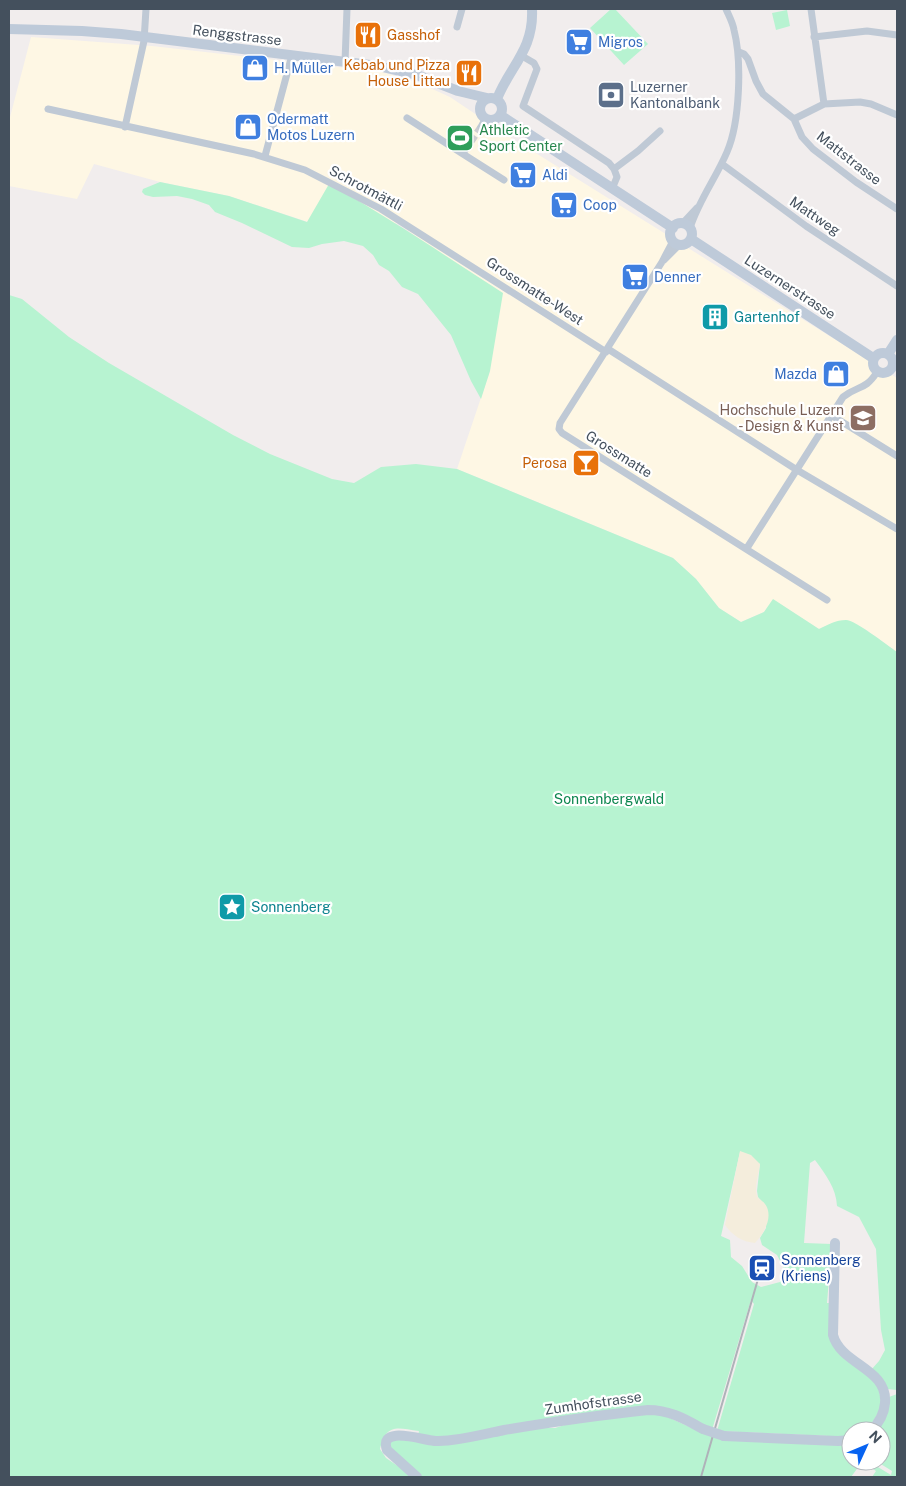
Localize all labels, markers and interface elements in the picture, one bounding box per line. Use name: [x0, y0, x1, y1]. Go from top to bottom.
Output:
restaurant icon: Gasshof: [353, 20, 383, 50]
street label: Renggstrasse: [192, 22, 282, 48]
place label: Gasshof: [387, 27, 441, 43]
supermarket icon: Migros: [564, 27, 594, 57]
place label: Migros: [598, 34, 643, 50]
shop icon: H. Müller: [240, 53, 270, 83]
place label: Kebab und Pizza House Littau: [343, 57, 450, 89]
restaurant icon: Kebab und Pizza House Littau: [454, 58, 484, 88]
place label: H. Müller: [274, 60, 333, 76]
place label: Luzerner Kantonalbank: [630, 79, 720, 111]
bank icon: Luzerner Kantonalbank: [596, 80, 626, 110]
place label: Odermatt Motos Luzern: [267, 111, 355, 143]
shop icon: Odermatt Motos Luzern: [233, 112, 263, 142]
place label: Athletic Sport Center: [479, 122, 563, 154]
sports icon: Athletic Sport Center: [445, 123, 475, 153]
street label: Mattstrasse: [814, 128, 884, 188]
supermarket icon: Aldi: [508, 160, 538, 190]
street label: Schrotmättli: [327, 162, 405, 214]
place label: Aldi: [542, 167, 568, 183]
supermarket icon: Coop: [549, 190, 579, 220]
street label: Mattweg: [787, 193, 843, 239]
place label: Coop: [583, 197, 617, 213]
street label: Luzernerstrasse: [742, 252, 838, 322]
street label: Grossmatte-West: [484, 254, 586, 328]
supermarket icon: Denner: [620, 262, 650, 292]
place label: Denner: [654, 269, 701, 285]
building icon: Gartenhof: [700, 302, 730, 332]
place label: Gartenhof: [734, 309, 800, 325]
shop icon: Mazda: [821, 359, 851, 389]
place label: Mazda: [774, 366, 817, 382]
place label: Hochschule Luzern - Design & Kunst: [720, 402, 844, 434]
school or university icon: Hochschule Luzern - Design & Kunst: [848, 403, 878, 433]
street label: Grossmatte: [583, 427, 655, 481]
bar icon: Perosa: [571, 448, 601, 478]
place label: Perosa: [522, 455, 567, 471]
park label: Sonnenbergwald: [554, 791, 664, 807]
place icon: Sonnenberg: [217, 892, 247, 922]
place label: Sonnenberg: [251, 899, 331, 915]
place label: Sonnenberg (Kriens): [781, 1252, 861, 1284]
station icon: Sonnenberg (Kriens): [747, 1253, 777, 1283]
street label: Zumhofstrasse: [544, 1388, 643, 1418]
north arrow: [841, 1421, 891, 1471]
text: N: [866, 1427, 885, 1446]

